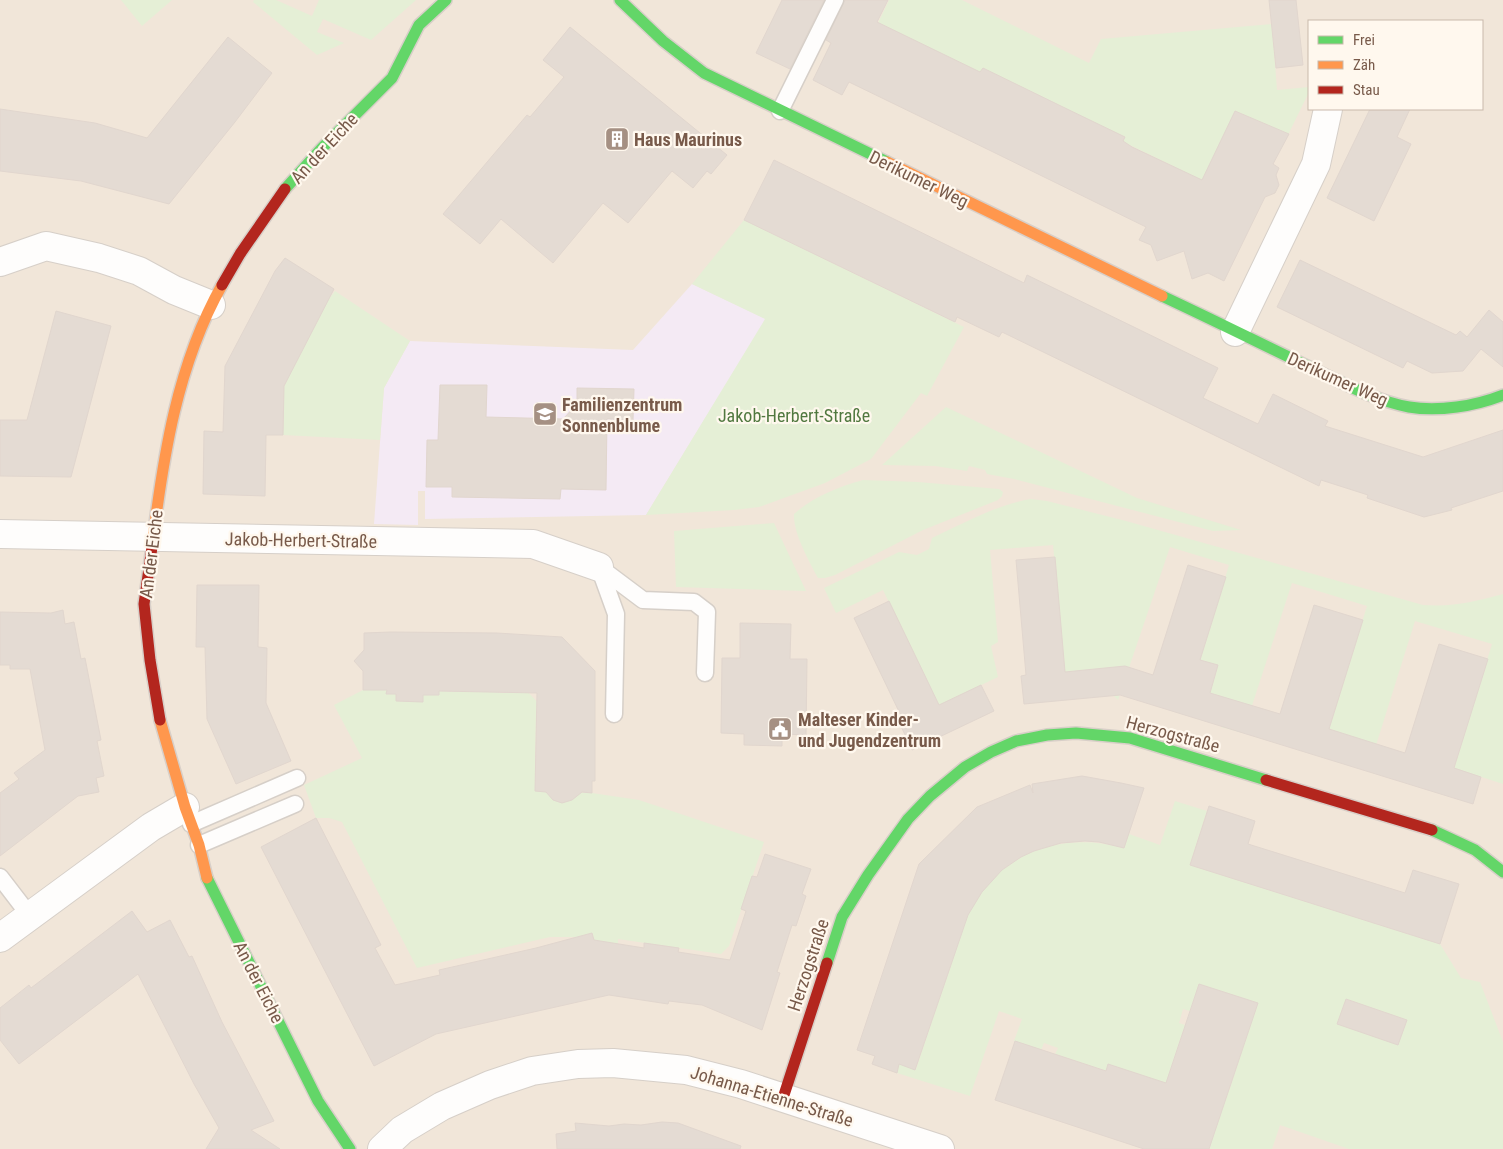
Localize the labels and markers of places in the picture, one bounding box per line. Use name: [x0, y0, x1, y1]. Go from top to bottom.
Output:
building icon: Haus Maurinus: [604, 126, 630, 152]
place label: Haus Maurinus: [634, 129, 742, 150]
place label: Familienzentrum Sonnenblume: [562, 394, 682, 436]
school or university icon: Familienzentrum Sonnenblume: [532, 401, 558, 427]
place label: Malteser Kinder- und Jugendzentrum: [798, 709, 941, 751]
public building icon: Malteser Kinder- und Jugendzentrum: [767, 716, 793, 742]

